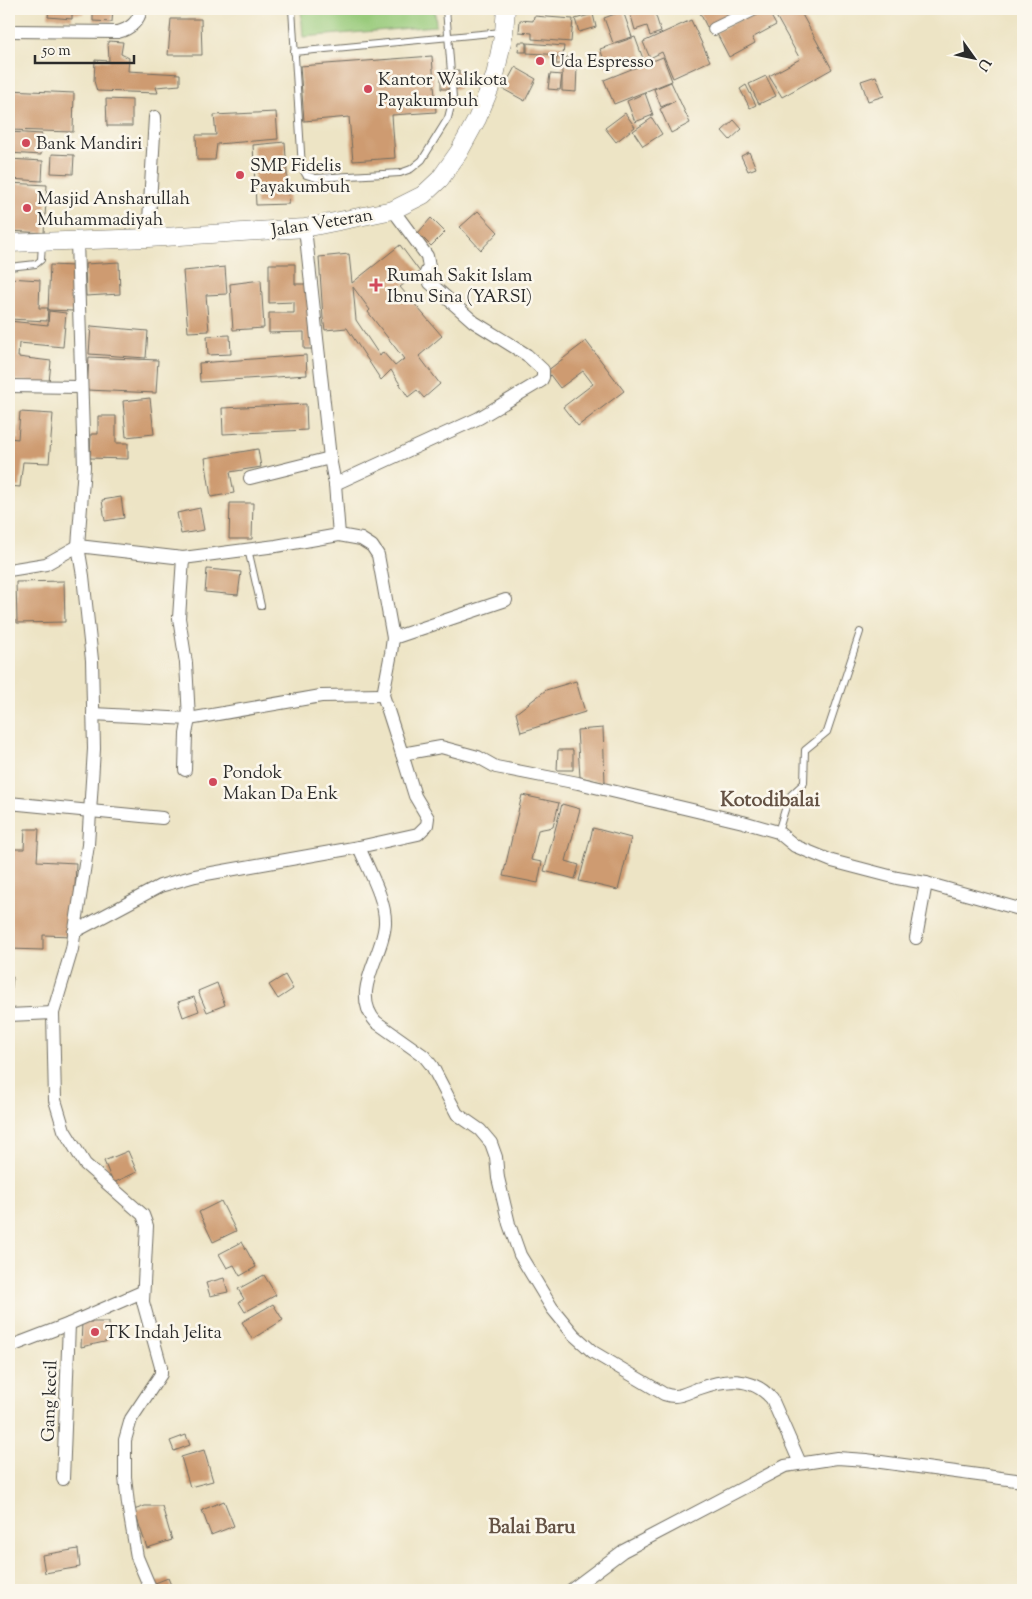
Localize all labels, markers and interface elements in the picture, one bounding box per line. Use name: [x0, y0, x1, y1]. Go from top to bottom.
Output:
scale bar: [35, 32, 134, 64]
north arrow: [950, 32, 1000, 82]
text: 50 m: [41, 41, 71, 62]
place label: Uda Espresso: [550, 50, 654, 76]
text: U: [971, 54, 995, 75]
marker: Uda Espresso: [534, 55, 546, 67]
place label: Kantor Walikota Payakumbuh: [378, 68, 507, 115]
marker: Kantor Walikota Payakumbuh: [362, 83, 374, 95]
place label: Bank Mandiri: [36, 132, 142, 158]
marker: Bank Mandiri: [20, 137, 32, 149]
place label: SMP Fidelis Payakumbuh: [250, 154, 351, 201]
marker: SMP Fidelis Payakumbuh: [234, 169, 246, 181]
place label: Masjid Ansharullah Muhammadiyah: [37, 187, 190, 234]
marker: Masjid Ansharullah Muhammadiyah: [21, 202, 33, 214]
street label: Jalan Veteran: [269, 203, 375, 245]
place label: Rumah Sakit Islam Ibnu Sina (YARSI): [387, 264, 532, 311]
marker: Rumah Sakit Islam Ibnu Sina (YARSI): [369, 278, 383, 292]
place label: Pondok Makan Da Enk: [223, 761, 338, 808]
marker: Pondok Makan Da Enk: [207, 776, 219, 788]
district label: Kotodibalai: [720, 787, 820, 816]
place label: TK Indah Jelita: [105, 1321, 222, 1347]
marker: TK Indah Jelita: [89, 1326, 101, 1338]
street label: Gang kecil: [37, 1360, 65, 1443]
district label: Balai Baru: [488, 1514, 576, 1543]

